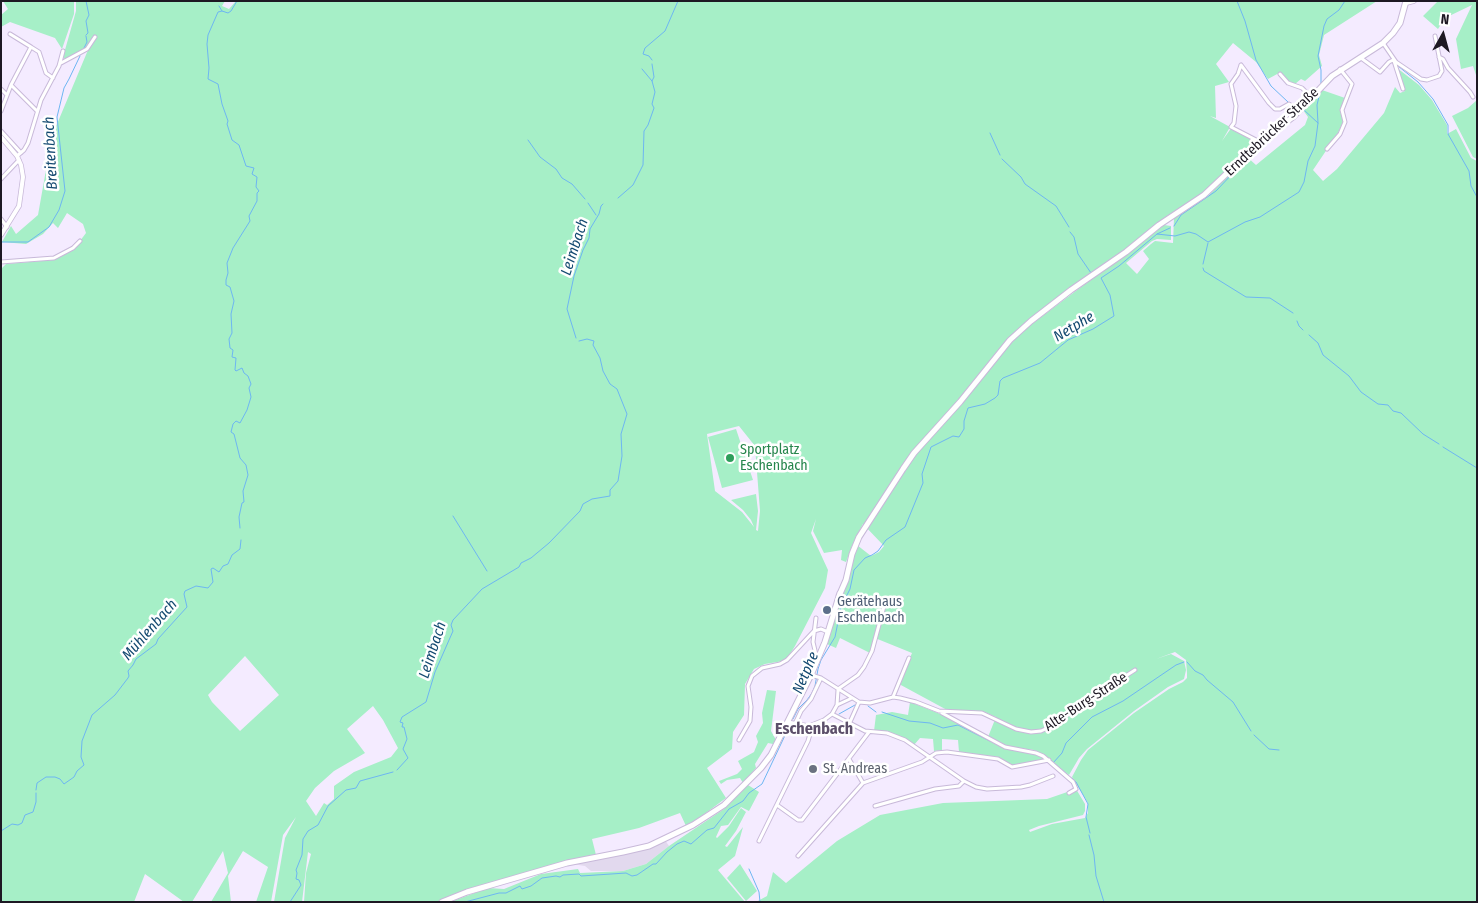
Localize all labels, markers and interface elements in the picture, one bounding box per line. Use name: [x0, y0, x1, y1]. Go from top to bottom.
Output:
north arrow: [1418, 10, 1468, 60]
text: N: [1440, 11, 1450, 29]
street label: Erndtebrücker Straße: [1222, 84, 1322, 180]
water label: Breitenbach: [40, 116, 62, 190]
water label: Leimbach: [557, 216, 593, 278]
water label: Netphe: [1051, 308, 1097, 346]
place label: Sportplatz Eschenbach: [740, 442, 808, 474]
marker: Sportplatz Eschenbach: [724, 452, 736, 464]
place label: Gerätehaus Eschenbach: [837, 594, 905, 626]
water label: Mühlenbach: [119, 596, 181, 664]
marker: Gerätehaus Eschenbach: [821, 604, 833, 616]
water label: Leimbach: [415, 619, 451, 681]
water label: Netphe: [789, 649, 823, 697]
street label: Alte-Burg-Straße: [1041, 669, 1131, 735]
district label: Eschenbach: [775, 720, 853, 740]
place label: St. Andreas: [823, 761, 887, 777]
marker: St. Andreas: [807, 763, 819, 775]

